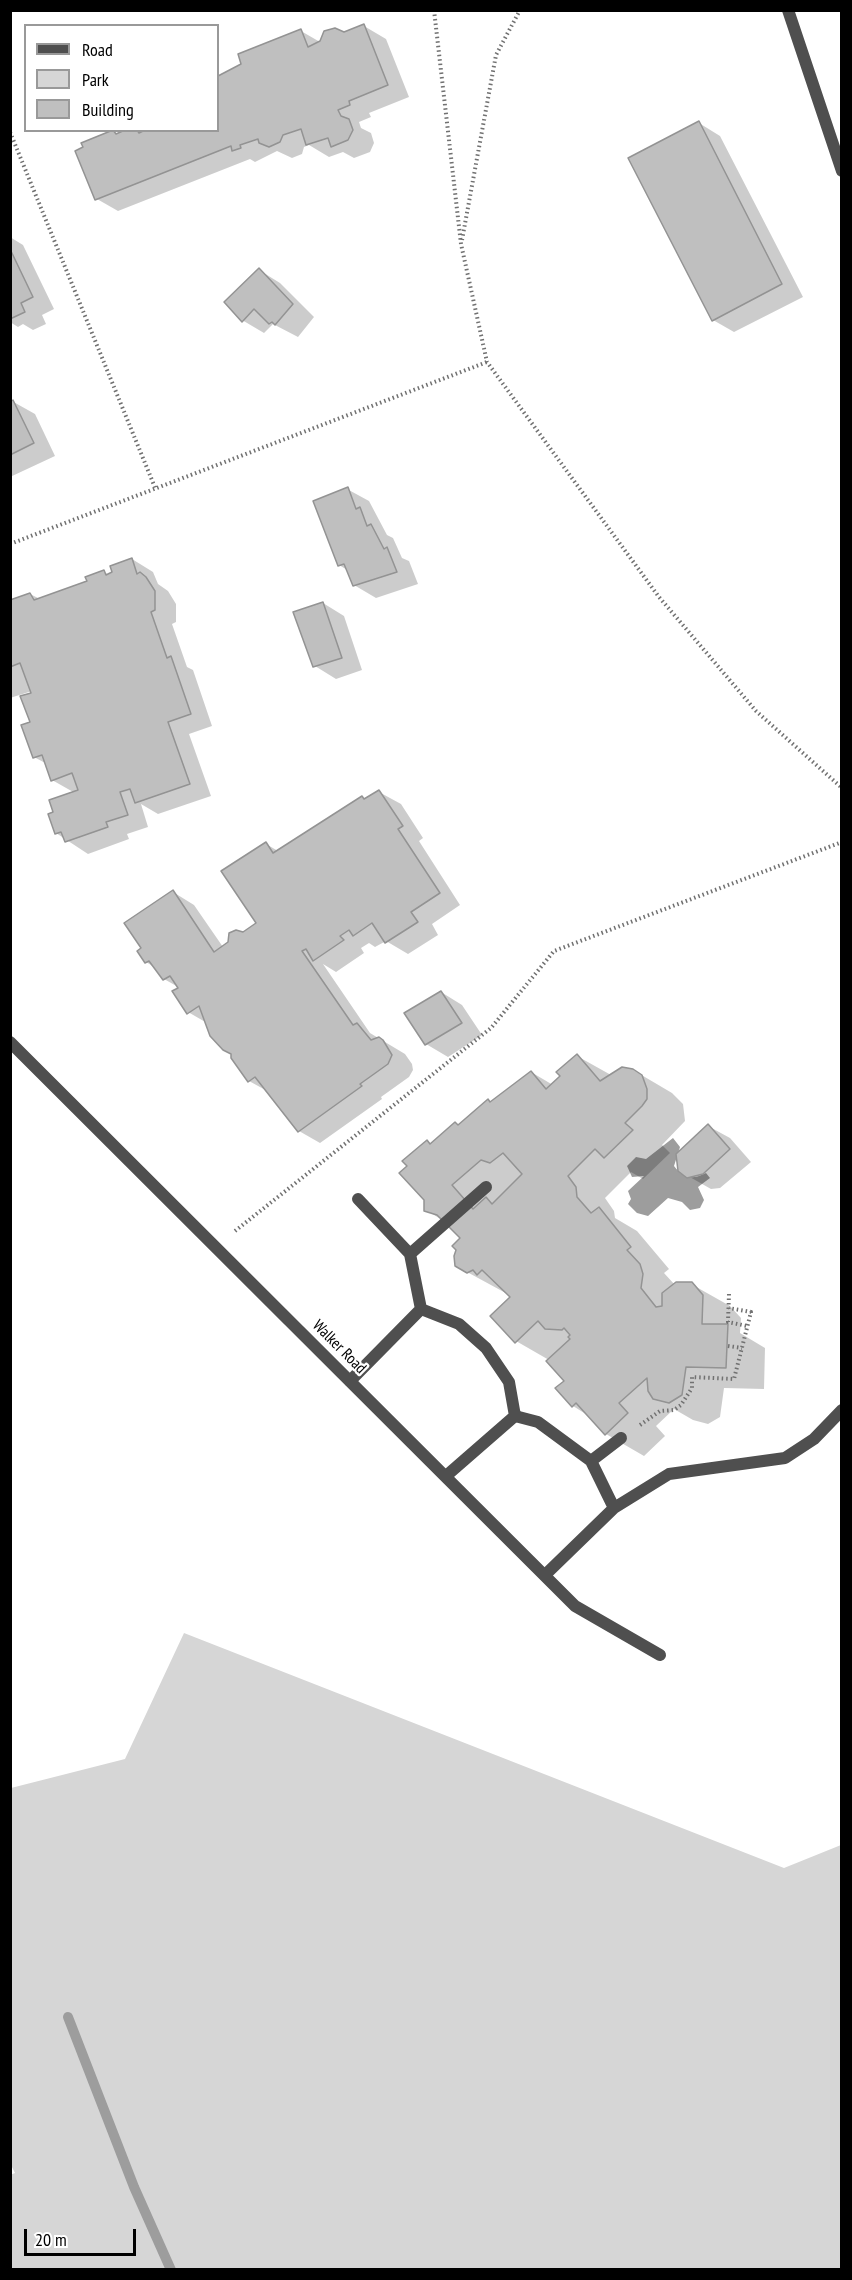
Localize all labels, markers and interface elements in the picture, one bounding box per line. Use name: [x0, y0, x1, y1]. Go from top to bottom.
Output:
legend: [24, 24, 219, 132]
text: Road: [82, 38, 113, 61]
text: Park: [82, 68, 109, 91]
text: Building: [82, 98, 134, 121]
street label: Walker Road: [308, 1316, 370, 1378]
scale bar: [27, 2217, 140, 2255]
text: 20 m: [35, 2228, 67, 2251]

